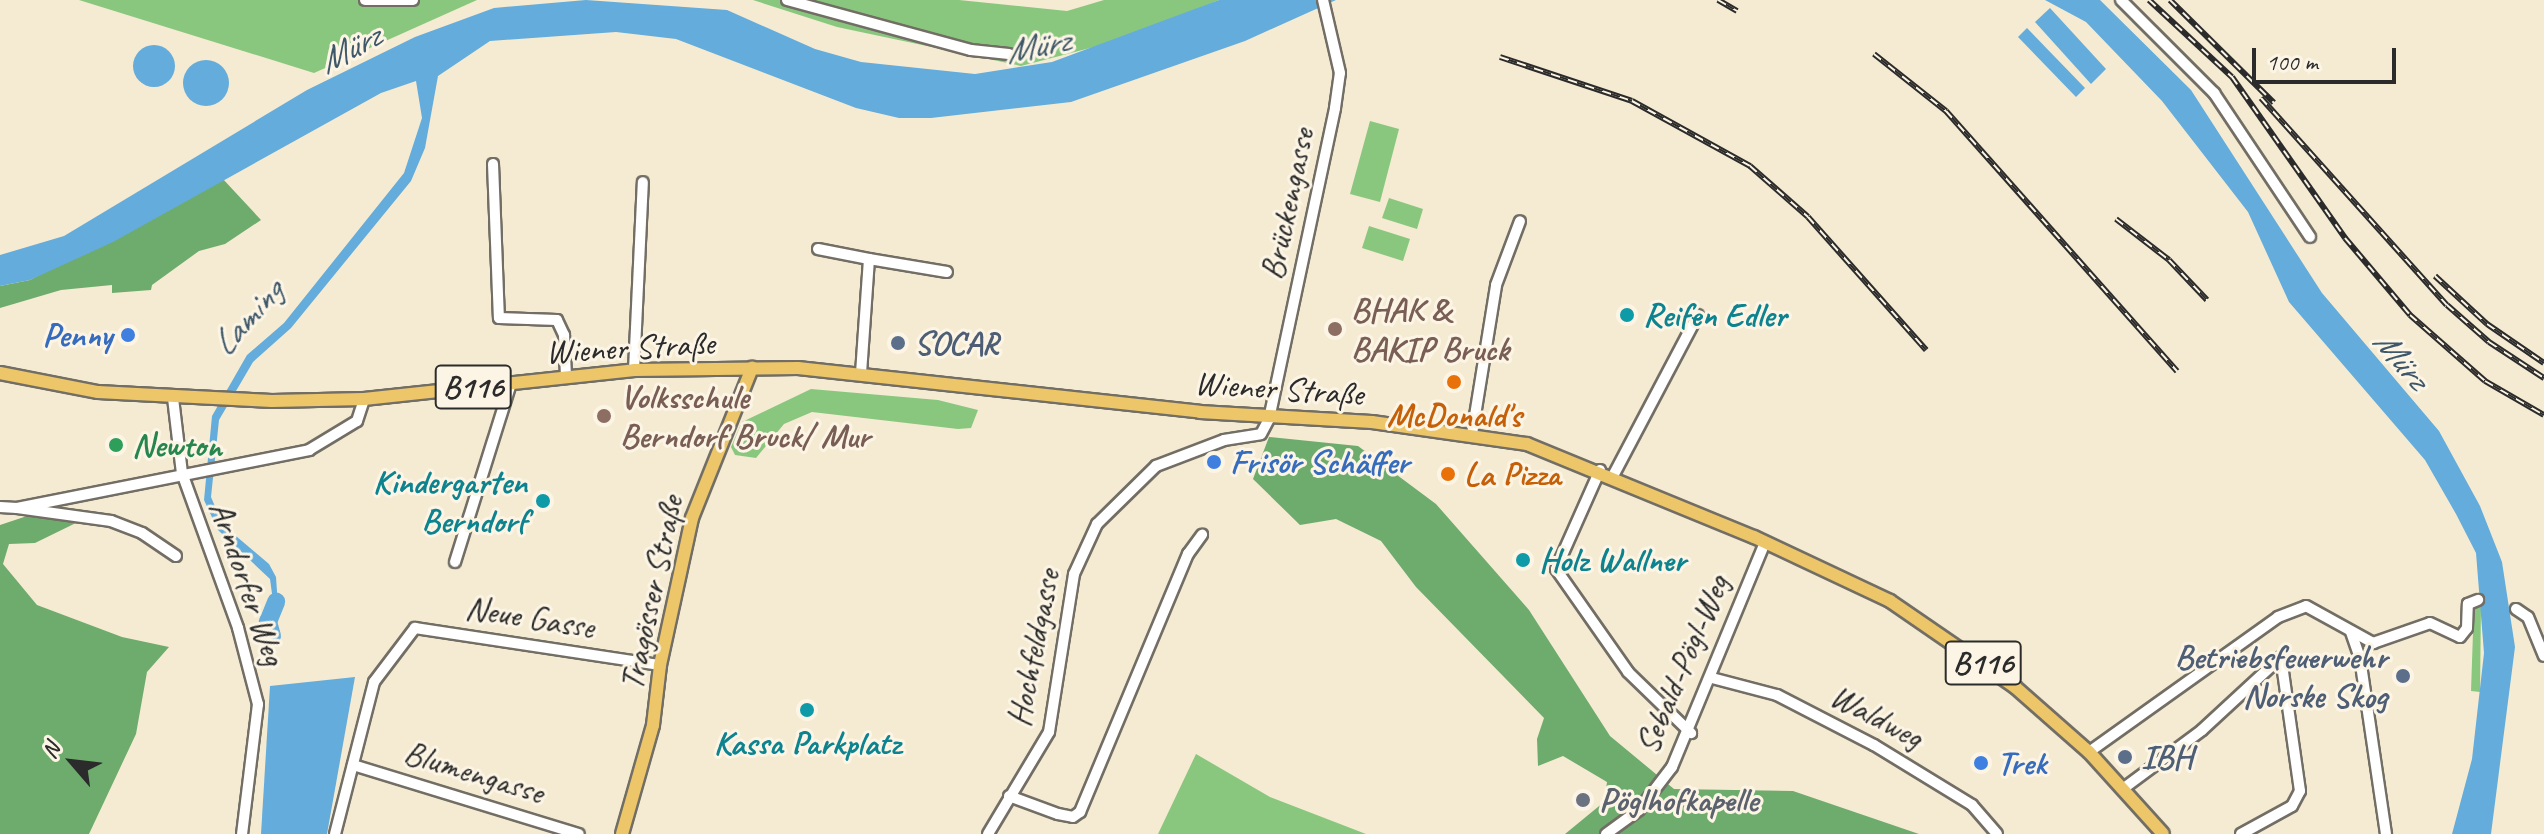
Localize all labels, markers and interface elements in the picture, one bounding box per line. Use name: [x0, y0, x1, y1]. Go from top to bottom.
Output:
water label: Mürz: [311, 15, 387, 83]
water label: Mürz: [1002, 19, 1072, 73]
scale bar: [2256, 32, 2400, 82]
text: 100 m: [2266, 47, 2318, 77]
street label: Brückengasse: [1251, 125, 1323, 283]
water label: Laming: [202, 271, 292, 365]
place label: BHAK & BAKIP Bruck: [1351, 289, 1509, 368]
place label: Reifen Edler: [1643, 295, 1786, 335]
marker: Reifen Edler: [1618, 306, 1636, 324]
place label: Penny: [43, 315, 112, 355]
marker: BHAK & BAKIP Bruck: [1326, 320, 1344, 338]
water label: Mürz: [2364, 321, 2438, 397]
street label: Wiener Straße: [544, 322, 716, 372]
place label: SOCAR: [914, 323, 999, 363]
marker: Penny: [119, 326, 137, 344]
marker: SOCAR: [889, 334, 907, 352]
road number: B116: [433, 359, 513, 415]
street label: Wiener Straße: [1193, 362, 1365, 414]
marker: McDonald's: [1445, 373, 1463, 391]
place label: Volksschule Berndorf Bruck/ Mur: [620, 376, 870, 456]
place label: McDonald's: [1387, 395, 1521, 435]
marker: Volksschule Berndorf Bruck/ Mur: [595, 407, 613, 425]
place label: Newton: [132, 425, 221, 465]
marker: Newton: [107, 436, 125, 454]
place label: Frisör Schäffer: [1230, 442, 1409, 482]
marker: Frisör Schäffer: [1205, 453, 1223, 471]
place label: La Pizza: [1464, 454, 1560, 494]
place label: Kindergarten Berndorf: [373, 461, 527, 540]
marker: La Pizza: [1439, 465, 1457, 483]
marker: Kindergarten Berndorf: [534, 492, 552, 510]
street label: Tragösser Straße: [610, 492, 692, 694]
street label: Arndorfer Weg: [201, 495, 295, 671]
place label: Holz Wallner: [1539, 540, 1687, 580]
marker: Holz Wallner: [1514, 551, 1532, 569]
street label: Hochfeldgasse: [998, 566, 1068, 730]
street label: Sebald-Pögl-Weg: [1626, 569, 1738, 759]
street label: Neue Gasse: [463, 587, 597, 647]
road number: B116: [1943, 635, 2023, 691]
place label: Betriebsfeuerwehr Norske Skog: [2175, 636, 2387, 716]
marker: Betriebsfeuerwehr Norske Skog: [2394, 667, 2412, 685]
street label: Waldweg: [1824, 675, 1930, 757]
marker: Kassa Parkplatz: [798, 701, 816, 719]
north arrow: [32, 722, 112, 802]
place label: Kassa Parkplatz: [714, 723, 900, 763]
street label: Blumengasse: [399, 731, 549, 813]
place label: IBH: [2141, 737, 2192, 777]
text: N: [35, 738, 66, 763]
place label: Trek: [1997, 743, 2046, 783]
marker: IBH: [2116, 748, 2134, 766]
marker: Trek: [1972, 754, 1990, 772]
place label: Pöglhofkapelle: [1599, 780, 1758, 820]
marker: Pöglhofkapelle: [1574, 791, 1592, 809]

